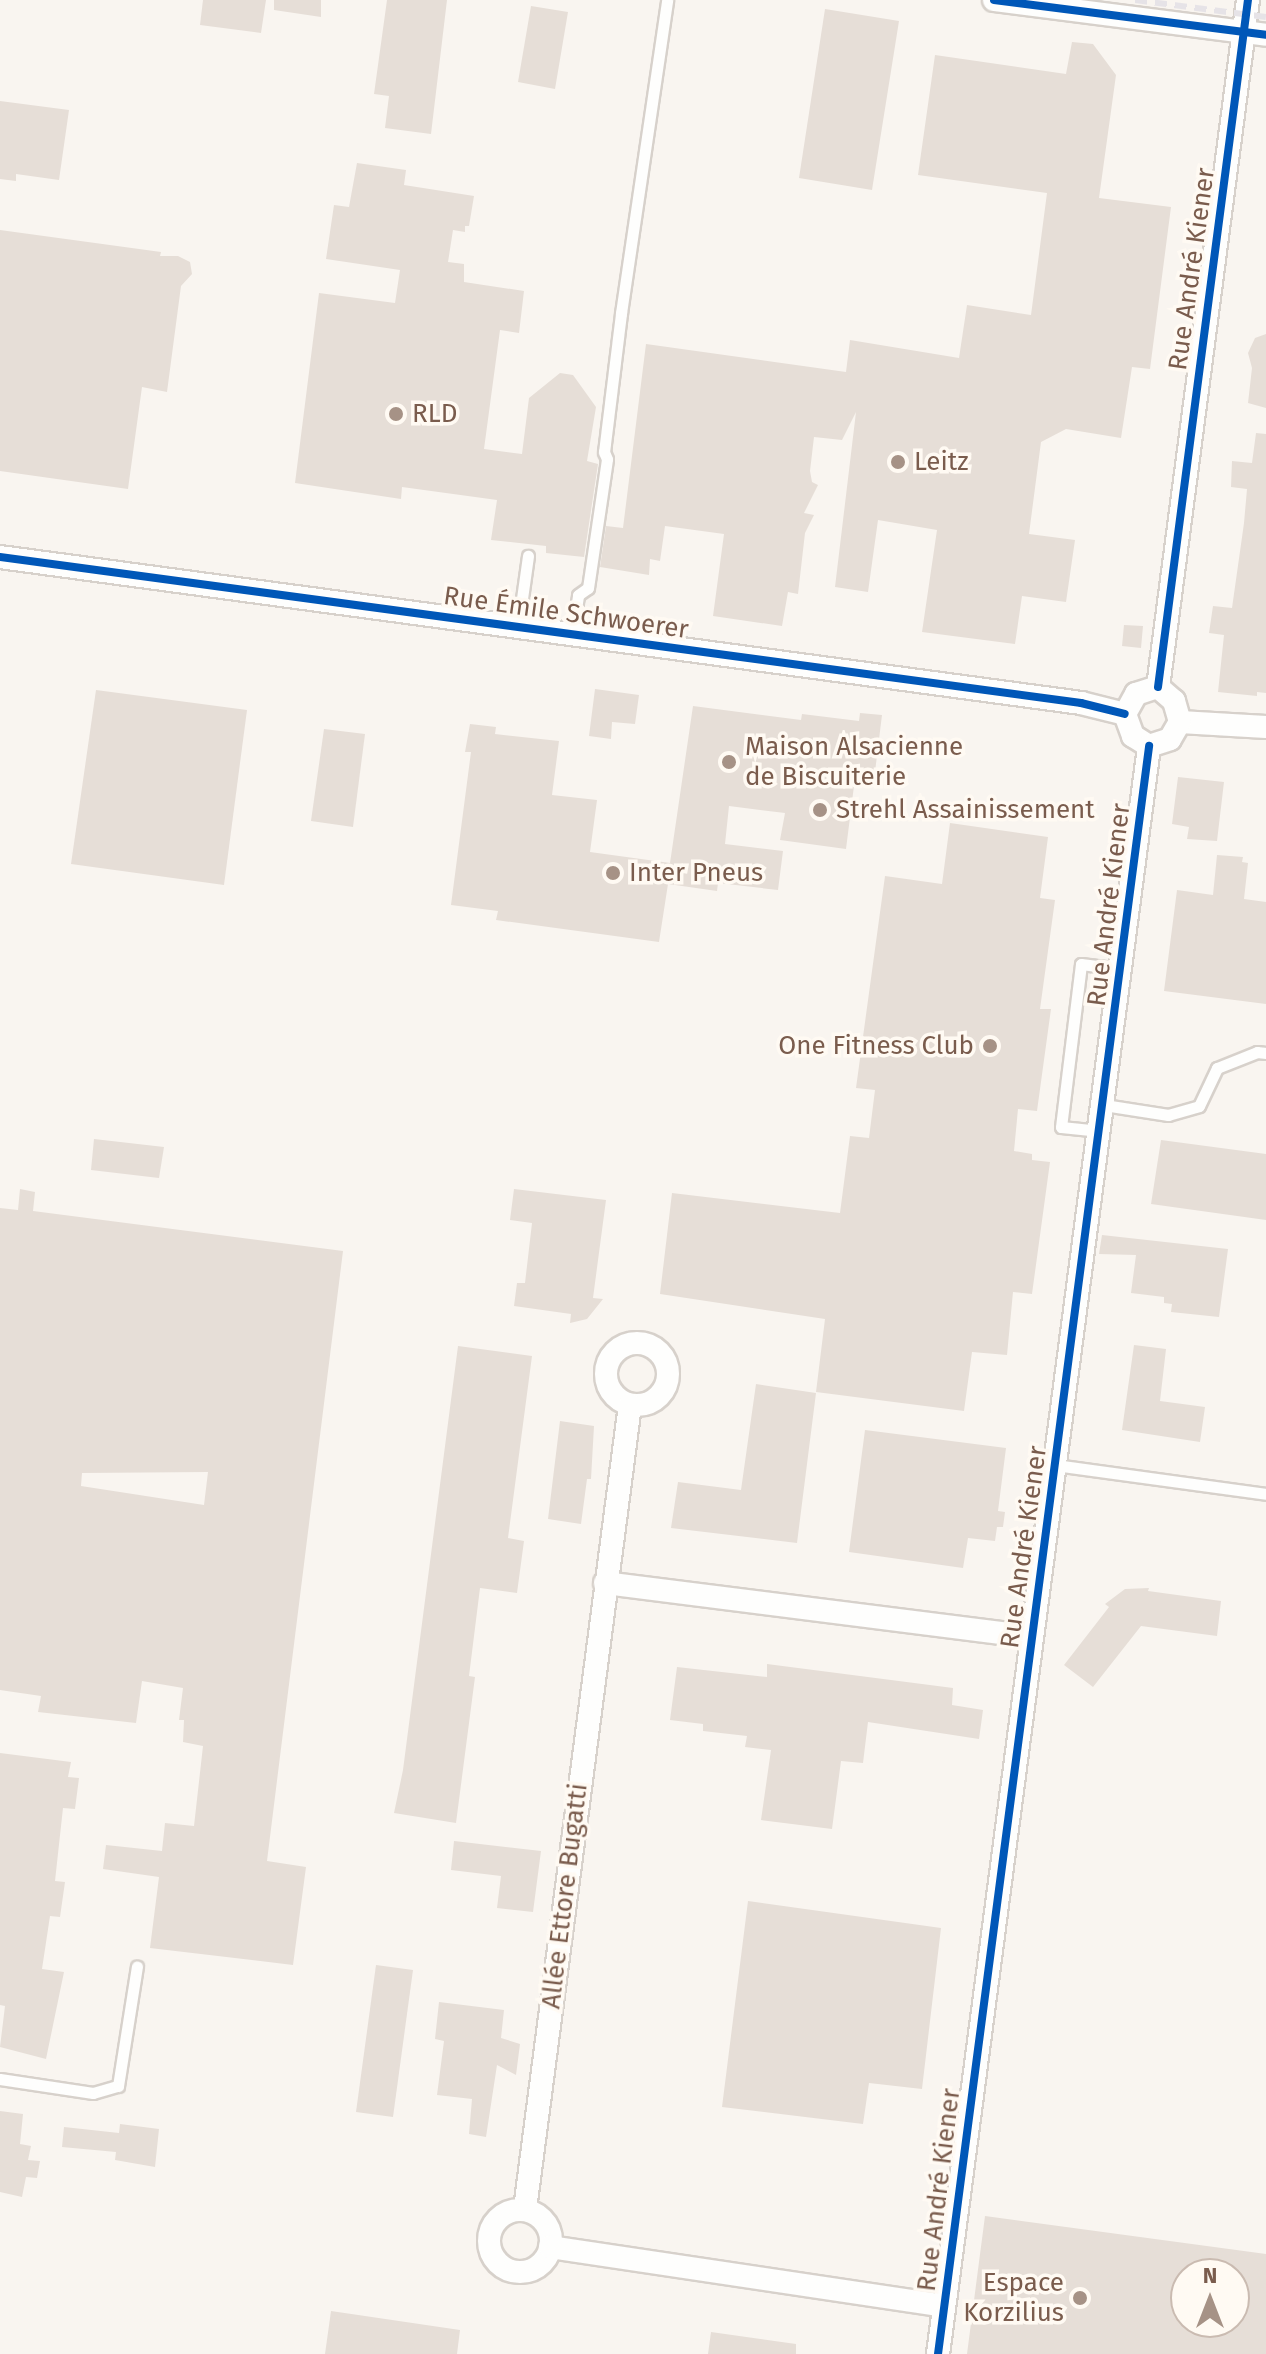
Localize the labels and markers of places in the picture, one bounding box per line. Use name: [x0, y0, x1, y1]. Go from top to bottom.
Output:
place label: RLD: [412, 398, 457, 430]
marker: RLD: [387, 405, 405, 423]
place label: Leitz: [914, 446, 969, 478]
marker: Leitz: [889, 453, 907, 471]
place label: Maison Alsacienne de Biscuiterie: [745, 731, 963, 792]
marker: Maison Alsacienne de Biscuiterie: [720, 753, 738, 771]
place label: Strehl Assainissement: [836, 794, 1095, 826]
marker: Strehl Assainissement: [811, 801, 829, 819]
place label: Inter Pneus: [629, 857, 763, 889]
marker: Inter Pneus: [604, 864, 622, 882]
place label: One Fitness Club: [778, 1030, 974, 1062]
marker: One Fitness Club: [981, 1037, 999, 1055]
place label: Espace Korzilius: [963, 2267, 1064, 2328]
marker: Espace Korzilius: [1071, 2289, 1089, 2307]

